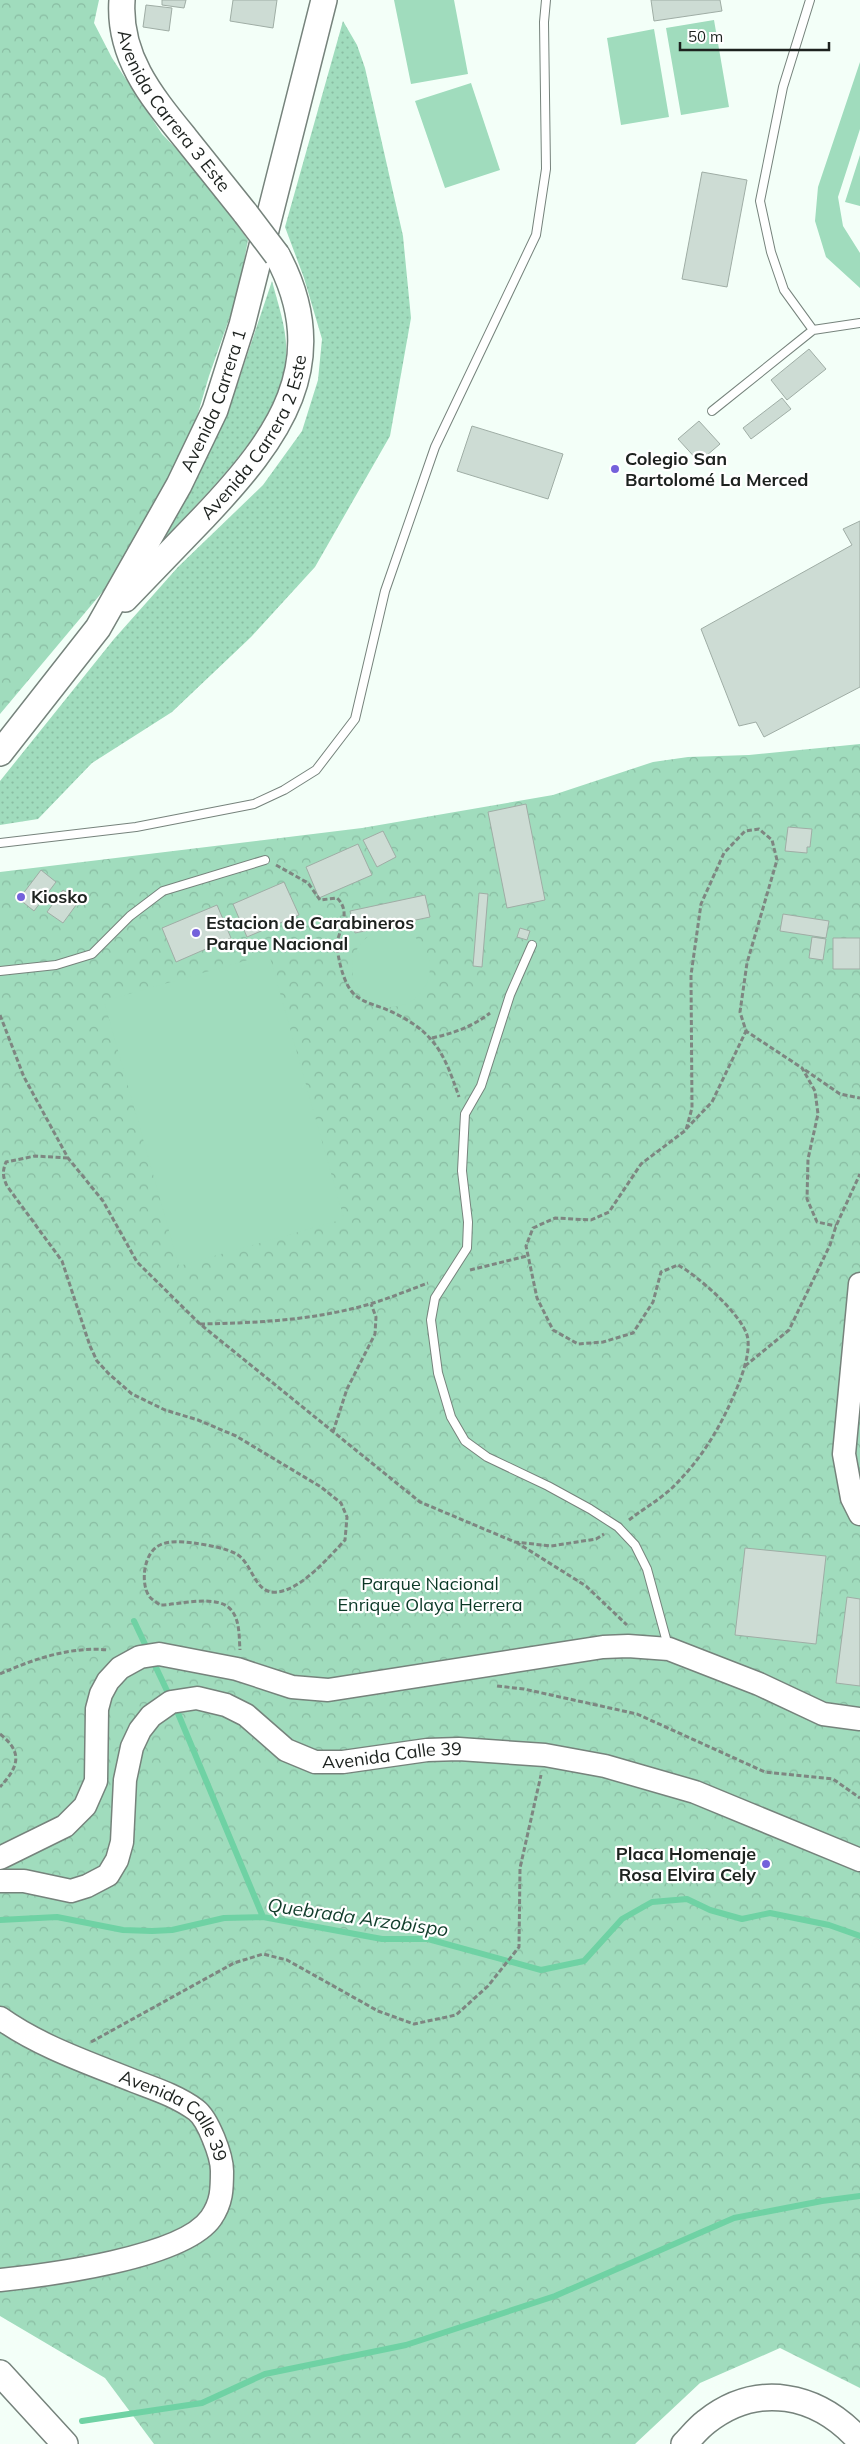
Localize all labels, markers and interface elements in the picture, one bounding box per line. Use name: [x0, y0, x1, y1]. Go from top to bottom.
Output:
scale bar: [680, 20, 829, 52]
text: 50 m: [688, 27, 723, 46]
street label: Avenida Carrera 3 Este: [113, 28, 236, 196]
street label: Avenida Carrera 1: [175, 326, 251, 475]
street label: Avenida Carrera 2 Este: [196, 353, 311, 524]
place label: Colegio San Bartolomé La Merced: [625, 447, 808, 491]
marker: Colegio San Bartolomé La Merced: [609, 463, 621, 475]
place label: Kiosko: [31, 885, 88, 908]
marker: Kiosko: [15, 891, 27, 903]
place label: Estacion de Carabineros Parque Nacional: [206, 911, 414, 955]
marker: Estacion de Carabineros Parque Nacional: [190, 927, 202, 939]
park label: Parque Nacional Enrique Olaya Herrera: [338, 1572, 522, 1616]
street label: Avenida Calle 39: [322, 1737, 462, 1773]
place label: Placa Homenaje Rosa Elvira Cely: [616, 1842, 756, 1886]
marker: Placa Homenaje Rosa Elvira Cely: [760, 1858, 772, 1870]
water label: Quebrada Arzobispo: [266, 1892, 450, 1942]
street label: Avenida Calle 39: [116, 2064, 232, 2164]

